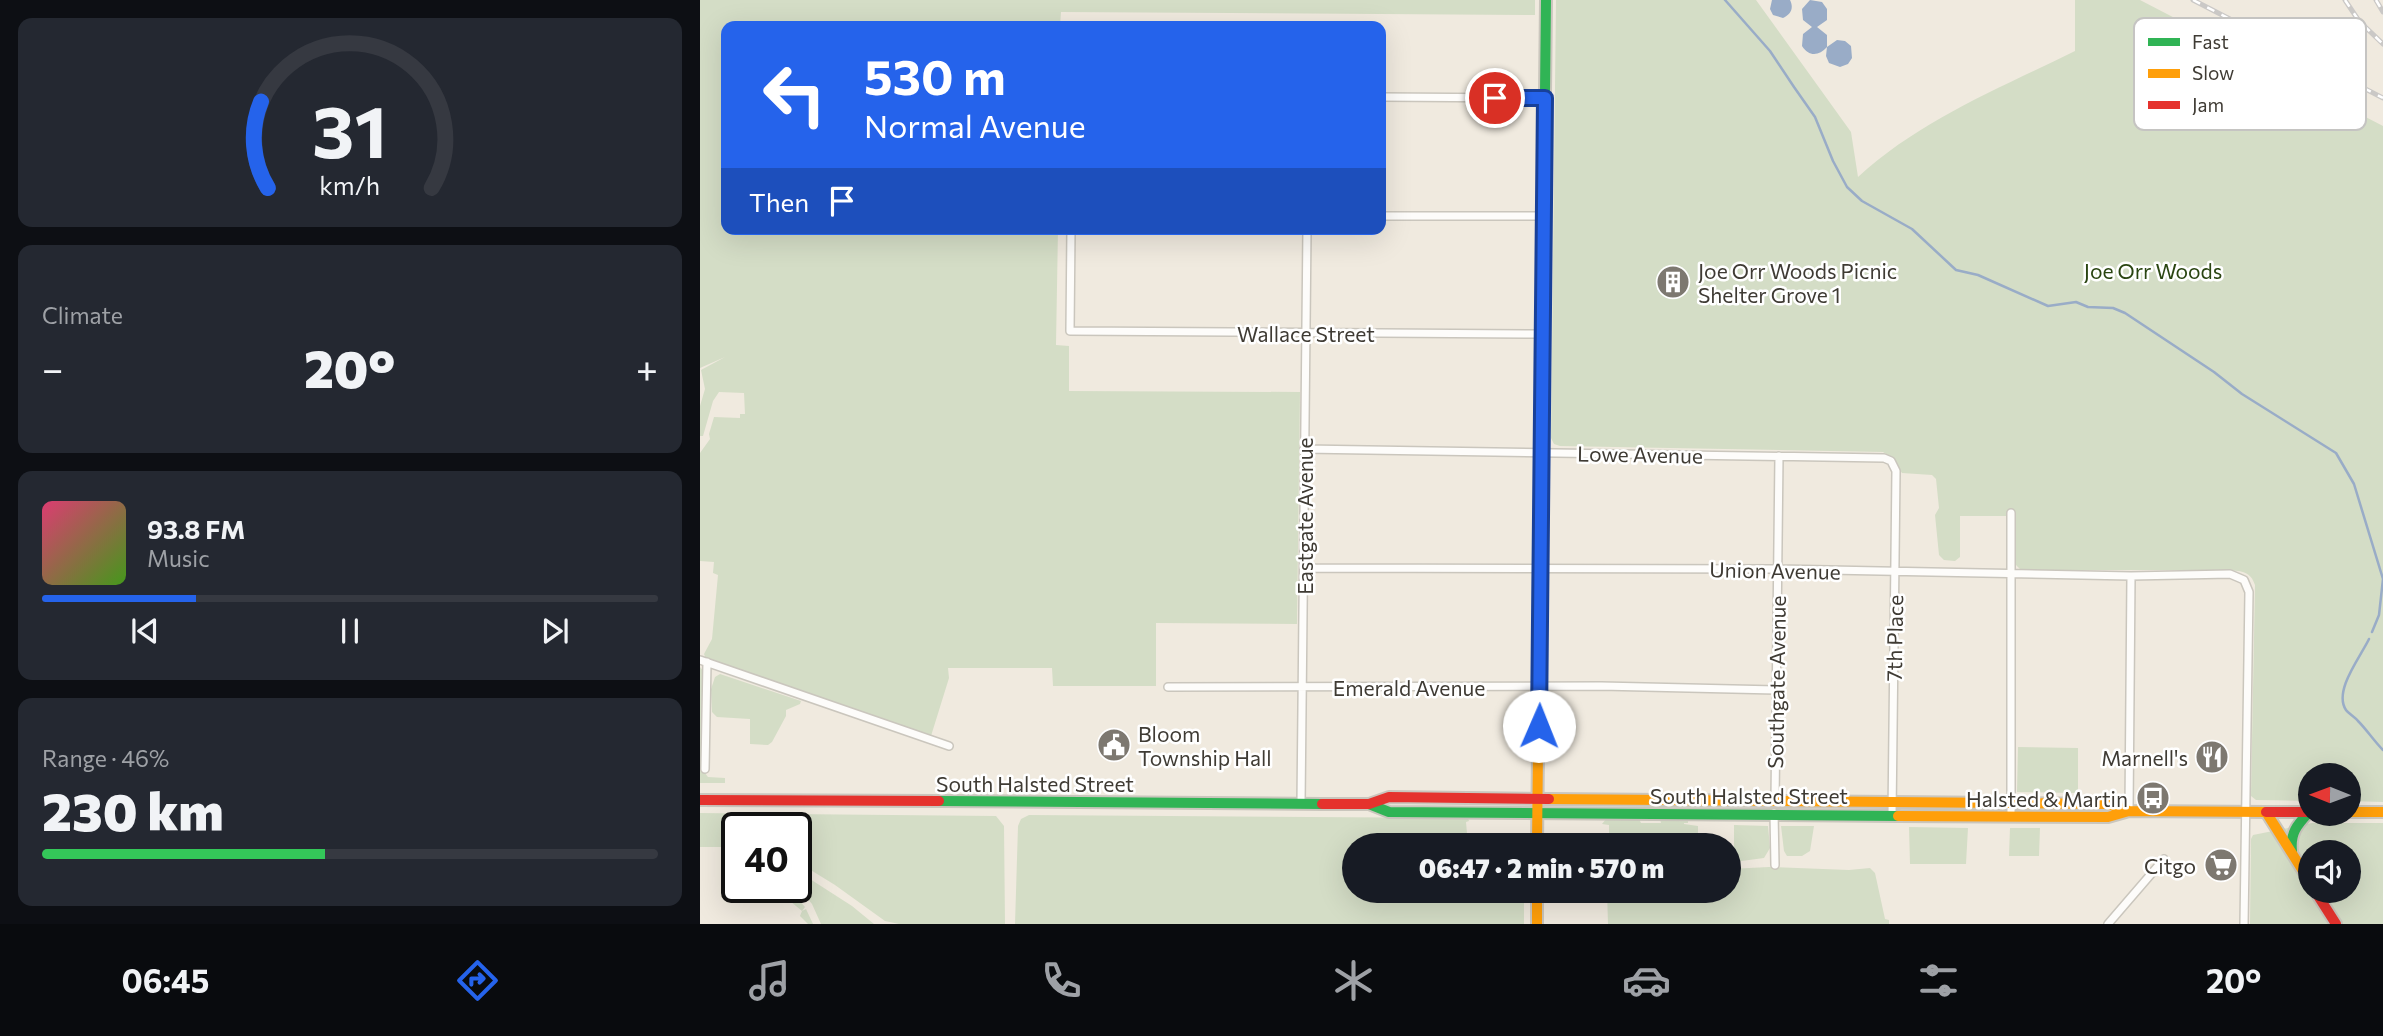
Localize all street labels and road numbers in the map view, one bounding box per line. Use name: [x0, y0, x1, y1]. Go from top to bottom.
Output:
street label: Wallace Street: [1237, 321, 1375, 346]
street label: Eastgate Avenue: [1292, 437, 1317, 595]
street label: Lowe Avenue: [1577, 440, 1703, 468]
street label: Union Avenue: [1709, 556, 1841, 584]
street label: 7th Place: [1881, 594, 1907, 682]
street label: Southgate Avenue: [1762, 595, 1790, 769]
street label: Emerald Avenue: [1333, 675, 1485, 700]
street label: South Halsted Street: [936, 771, 1134, 796]
street label: South Halsted Street: [1650, 783, 1848, 808]

